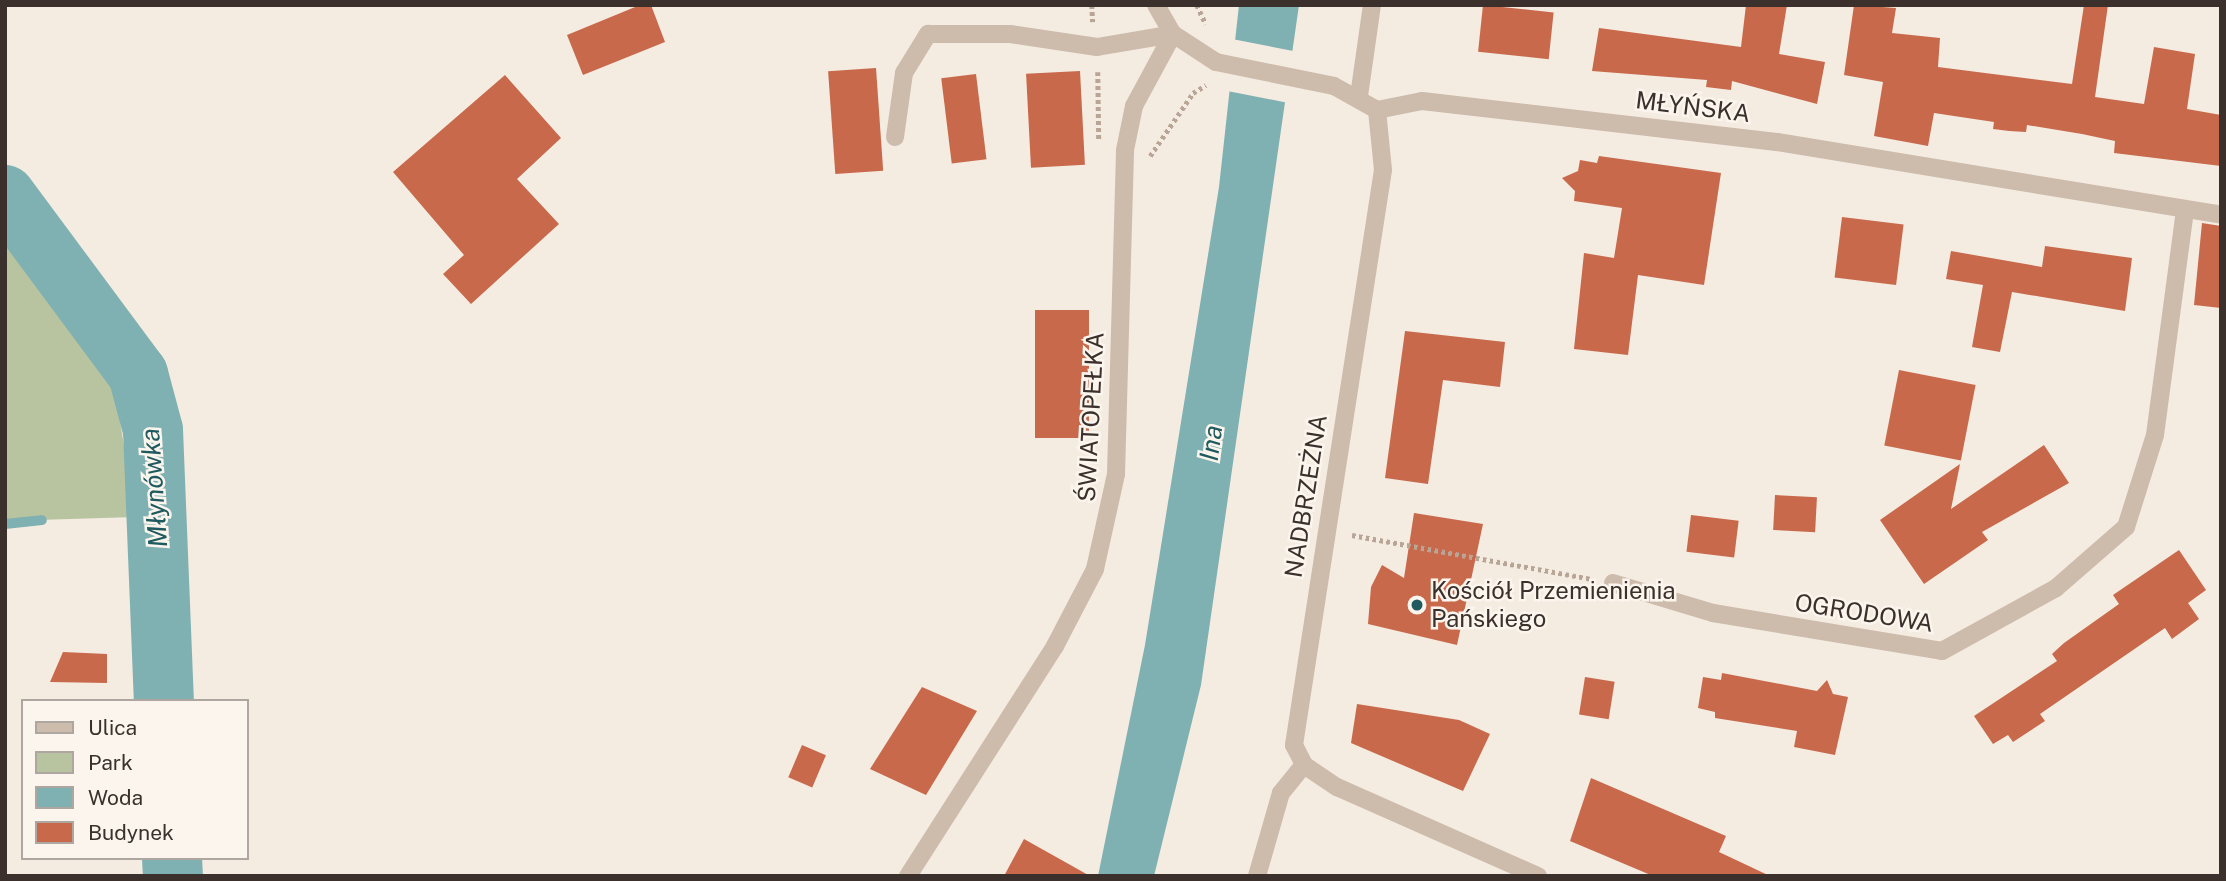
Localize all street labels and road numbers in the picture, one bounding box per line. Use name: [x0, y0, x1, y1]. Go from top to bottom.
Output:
street label: MŁYŃSKA: [1634, 86, 1752, 128]
street label: ŚWIATOPEŁKA: [1072, 331, 1110, 503]
street label: NADBRZEŻNA: [1279, 412, 1333, 580]
street label: OGRODOWA: [1793, 588, 1935, 638]

